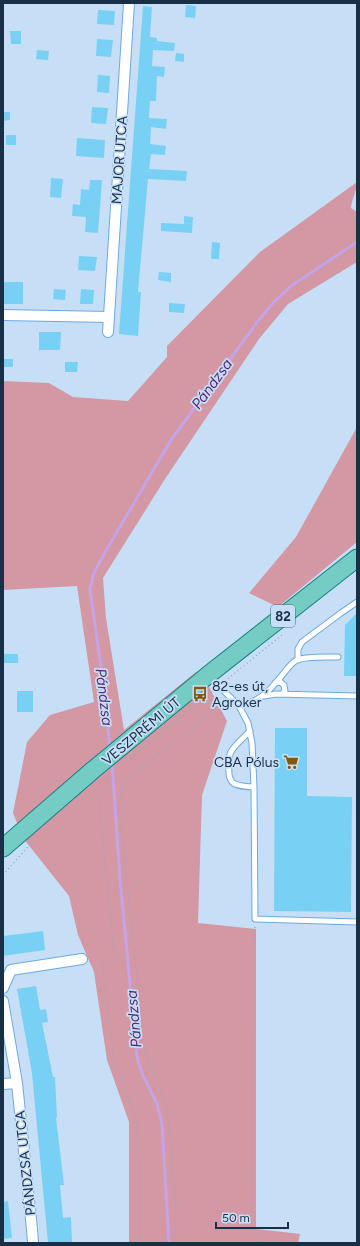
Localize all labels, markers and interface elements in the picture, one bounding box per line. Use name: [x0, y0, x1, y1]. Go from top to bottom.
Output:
street label: MAJOR UTCA: [108, 115, 131, 205]
water label: Pándzsa: [188, 355, 236, 413]
road number: 82: [271, 605, 295, 627]
water label: Pándzsa: [92, 667, 116, 727]
place label: 82-es út, Agroker: [212, 678, 268, 711]
bus stop icon: 82-es út, Agroker: [191, 685, 209, 703]
street label: VESZPRÉMI ÚT: [99, 693, 184, 769]
supermarket icon: CBA Pólus: [282, 753, 300, 771]
place label: CBA Pólus: [214, 754, 279, 771]
water label: Pándzsa: [123, 989, 145, 1049]
street label: PÁNDZSA UTCA: [11, 1109, 39, 1216]
scale bar: [216, 1204, 288, 1230]
text: 50 m: [222, 1211, 250, 1225]

